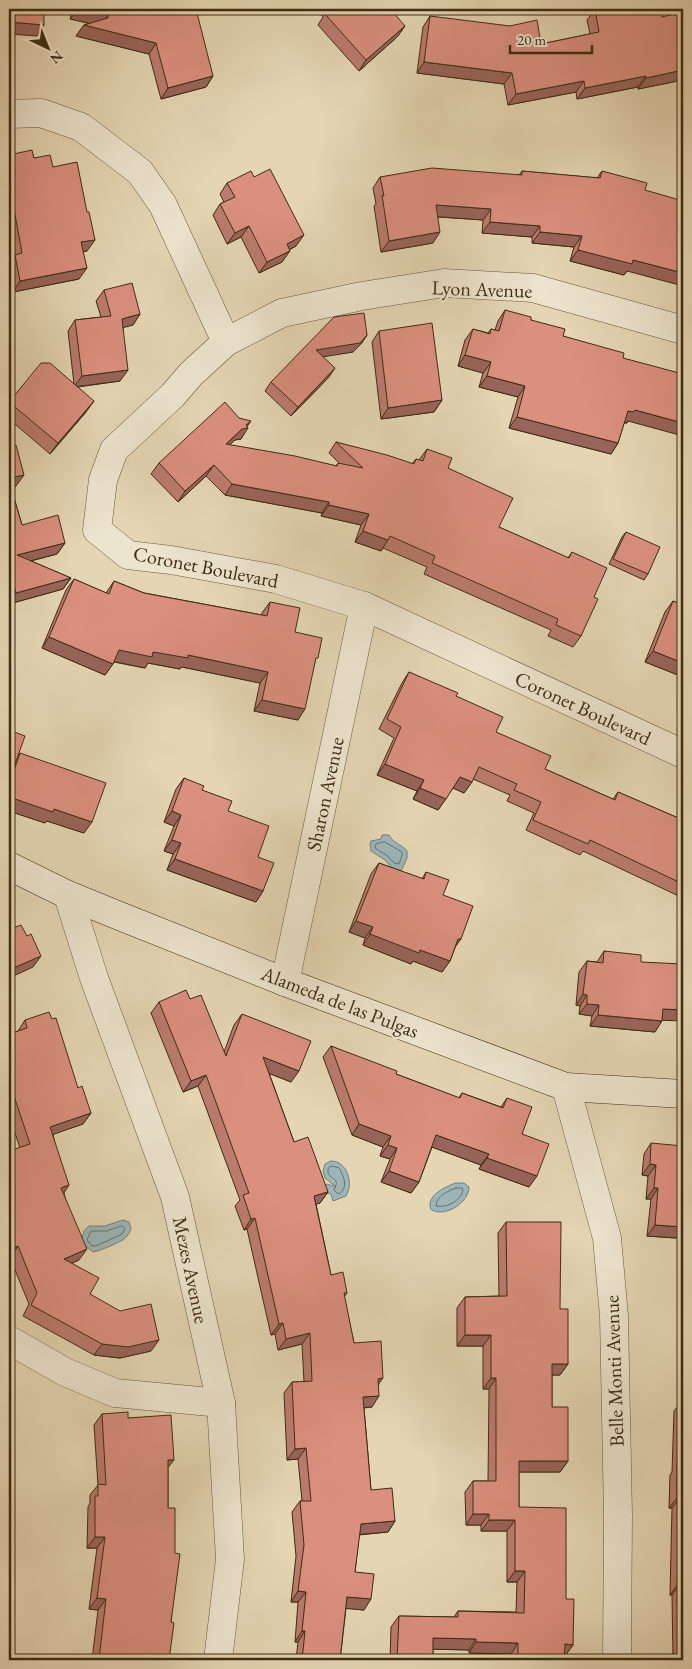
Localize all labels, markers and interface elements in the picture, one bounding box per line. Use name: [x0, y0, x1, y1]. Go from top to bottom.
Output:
north arrow: [22, 22, 72, 72]
scale bar: [510, 22, 592, 54]
text: 20 m: [517, 30, 546, 49]
text: N: [46, 47, 67, 68]
street label: Lyon Avenue: [431, 274, 533, 304]
street label: Coronet Boulevard: [131, 540, 282, 594]
street label: Coronet Boulevard: [511, 665, 656, 751]
street label: Sharon Avenue: [300, 734, 350, 853]
street label: Alameda de las Pulgas: [257, 960, 422, 1044]
street label: Mezes Avenue: [167, 1214, 215, 1326]
street label: Belle Monti Avenue: [598, 1295, 630, 1447]

